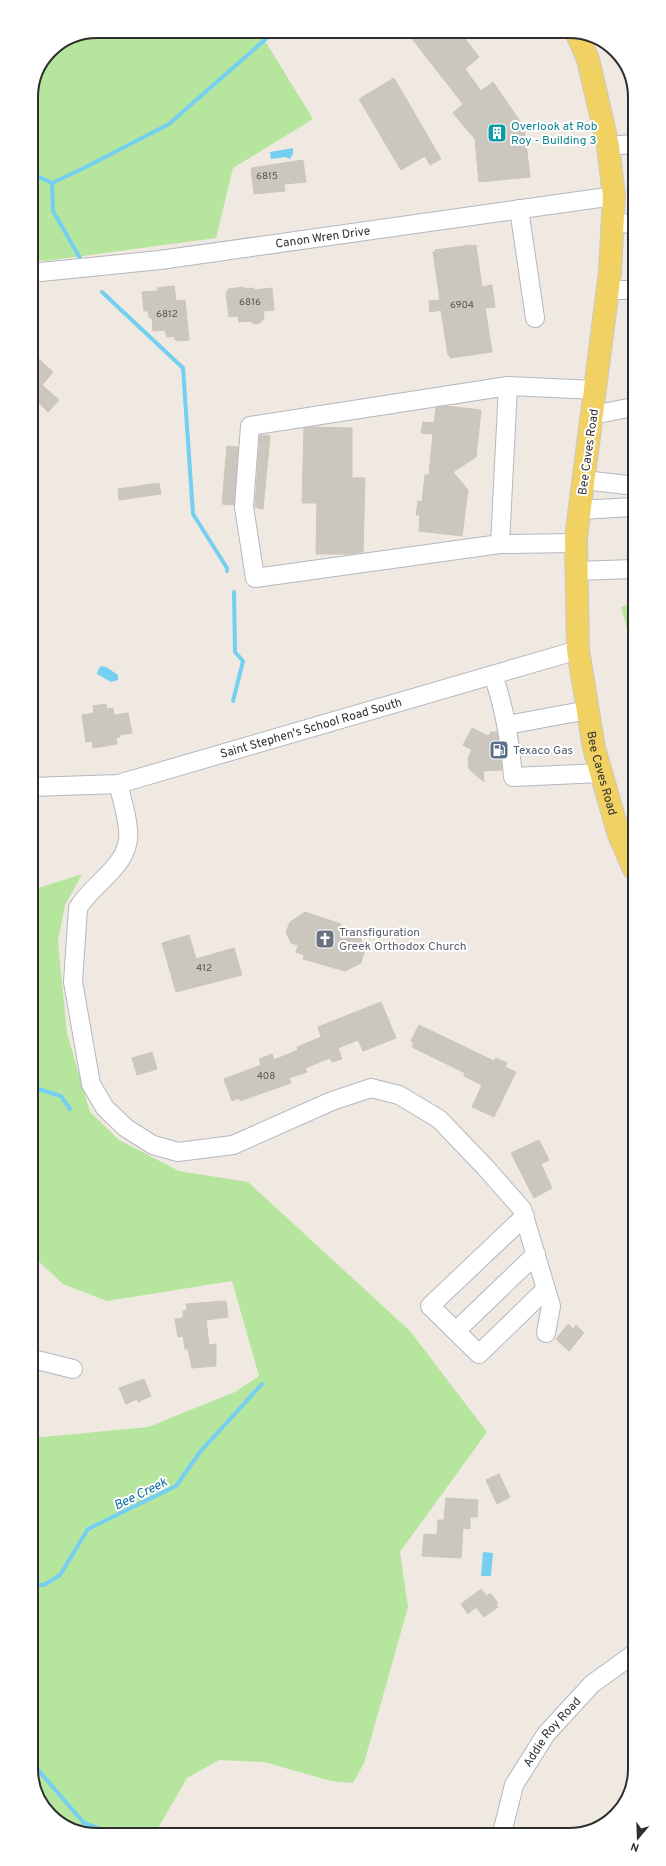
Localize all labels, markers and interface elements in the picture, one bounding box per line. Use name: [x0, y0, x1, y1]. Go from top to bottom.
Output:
place label: Overlook at Rob Roy - Building 3: [511, 119, 598, 149]
building icon: Overlook at Rob Roy - Building 3: [486, 122, 508, 144]
house number: 6815: [256, 170, 278, 183]
street label: Canon Wren Drive: [274, 223, 371, 253]
house number: 6816: [239, 296, 261, 309]
house number: 6904: [450, 299, 474, 312]
house number: 6812: [156, 308, 178, 321]
street label: Bee Caves Road: [575, 408, 603, 496]
street label: Saint Stephen's School Road South: [219, 695, 404, 763]
street label: Bee Caves Road: [582, 730, 620, 817]
fuel station icon: Texaco Gas: [488, 739, 510, 761]
place label: Texaco Gas: [513, 743, 573, 759]
place label: Transfiguration Greek Orthodox Church: [339, 925, 466, 955]
church icon: Transfiguration Greek Orthodox Church: [314, 928, 336, 950]
house number: 412: [196, 962, 212, 975]
house number: 408: [257, 1070, 275, 1083]
water label: Bee Creek: [112, 1475, 171, 1515]
street label: Addie Roy Road: [520, 1694, 585, 1770]
north arrow: [618, 1818, 658, 1858]
text: N: [629, 1839, 641, 1854]

